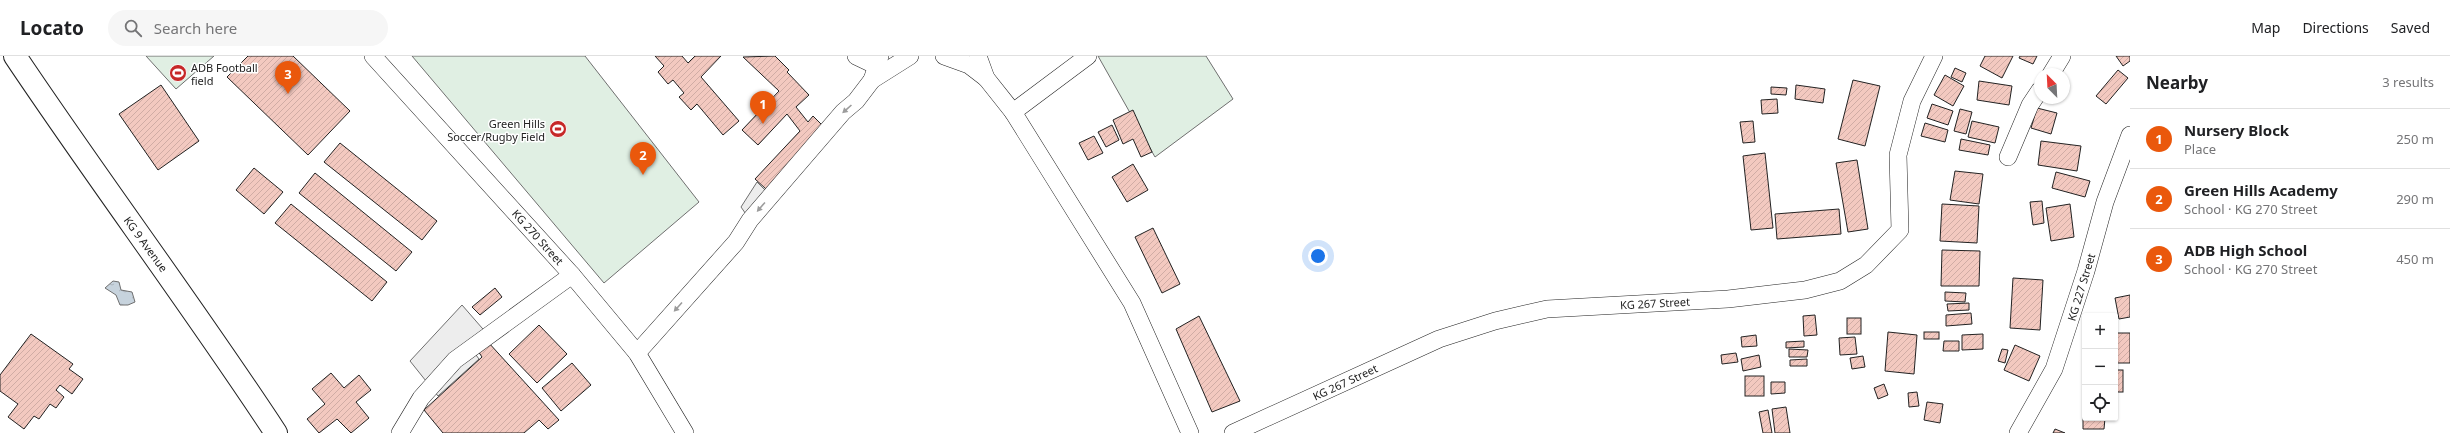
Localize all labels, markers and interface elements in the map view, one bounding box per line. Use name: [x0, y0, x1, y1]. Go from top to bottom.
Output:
search box: [108, 10, 388, 46]
text: Locato: [20, 15, 84, 41]
icon: search: [122, 17, 144, 39]
text: Search here: [154, 18, 237, 38]
text: Map: [2251, 18, 2280, 37]
text: Directions: [2302, 18, 2369, 37]
text: Saved: [2391, 18, 2430, 37]
place label: ADB Football field: [191, 60, 258, 88]
pin: 3: [275, 61, 301, 94]
sports icon: ADB Football field: [168, 63, 188, 83]
north arrow: [2034, 68, 2070, 104]
text: Nearby: [2146, 71, 2208, 94]
text: 3 results: [2382, 73, 2434, 91]
pin: 1: [750, 91, 776, 124]
one-way arrow: [842, 105, 852, 114]
place label: Green Hills Soccer/Rugby Field: [447, 116, 545, 144]
sports icon: Green Hills Soccer/Rugby Field: [548, 119, 568, 139]
text: Nursery Block: [2184, 120, 2289, 140]
text: 1: [2155, 130, 2163, 148]
text: 250 m: [2396, 130, 2434, 148]
text: Place: [2184, 140, 2216, 158]
pin: 2: [630, 142, 656, 175]
text: Green Hills Academy: [2184, 180, 2338, 200]
text: 2: [2155, 190, 2163, 208]
text: 290 m: [2396, 190, 2434, 208]
text: School · KG 270 Street: [2184, 200, 2317, 218]
one-way arrow: [757, 202, 766, 212]
street label: KG 270 Street: [509, 206, 567, 268]
street label: KG 9 Avenue: [121, 213, 171, 275]
text: ADB High School: [2184, 240, 2307, 260]
your location: [1308, 246, 1328, 266]
text: 3: [2155, 250, 2163, 268]
text: 450 m: [2396, 250, 2434, 268]
street label: KG 227 Street: [2064, 251, 2098, 323]
text: School · KG 270 Street: [2184, 260, 2317, 278]
street label: KG 267 Street: [1620, 294, 1690, 312]
one-way arrow: [674, 302, 683, 311]
map controls: [2082, 313, 2118, 421]
button: +: [2082, 313, 2118, 349]
button: −: [2082, 349, 2118, 385]
street label: KG 267 Street: [1310, 360, 1380, 404]
button: locate: [2082, 385, 2118, 421]

